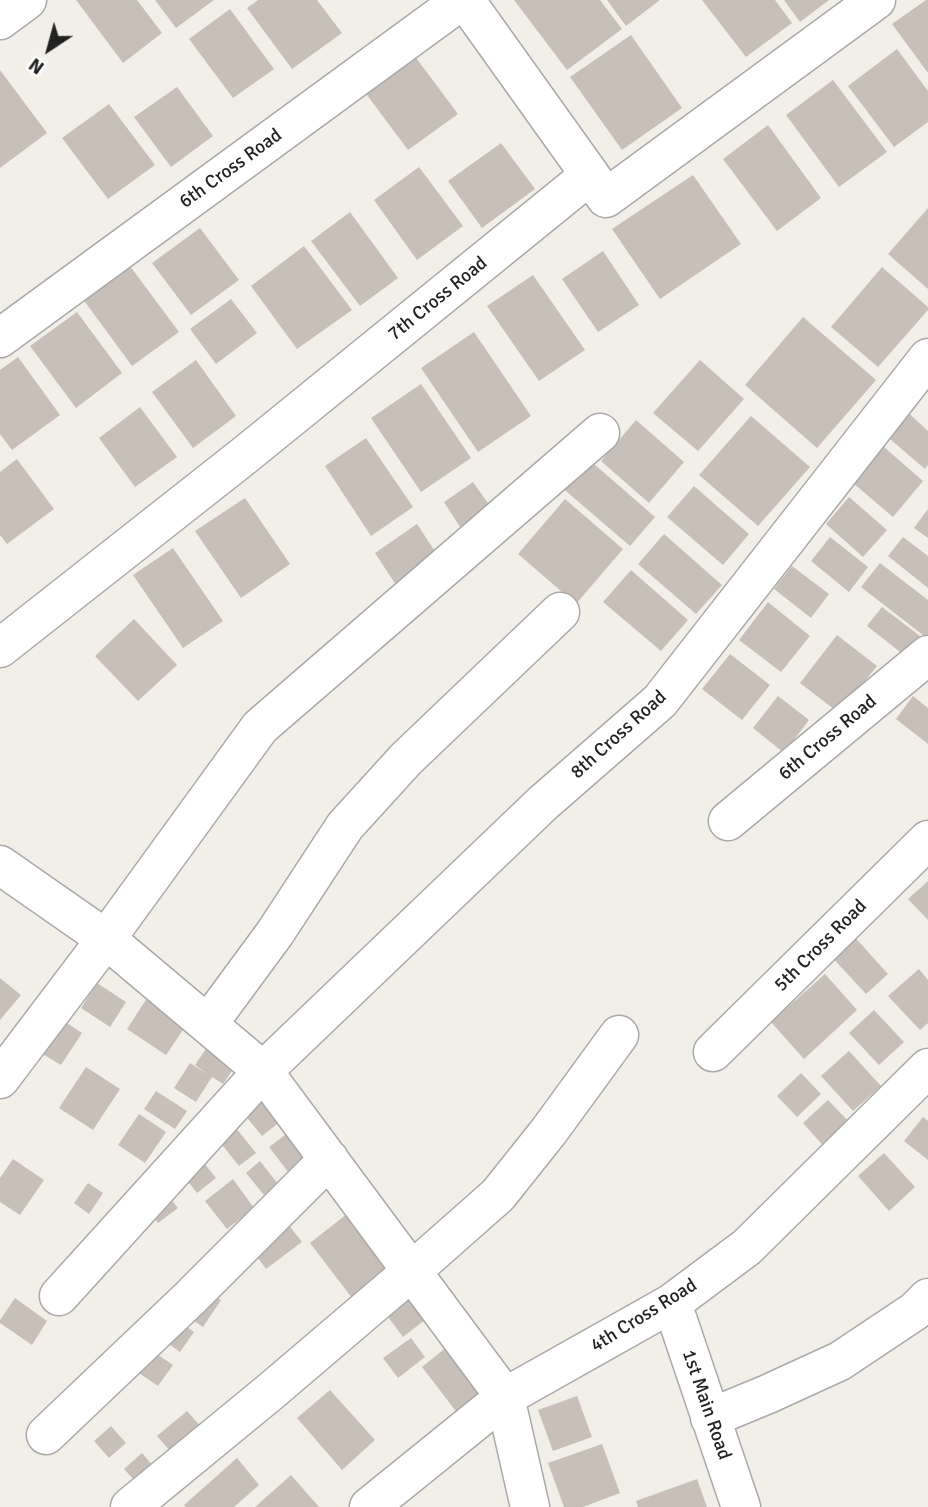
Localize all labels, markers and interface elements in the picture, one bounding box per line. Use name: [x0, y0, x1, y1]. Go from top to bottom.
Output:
north arrow: [14, 14, 84, 84]
text: N: [24, 52, 49, 80]
street label: 6th Cross Road: [175, 124, 287, 214]
street label: 7th Cross Road: [384, 252, 492, 346]
street label: 8th Cross Road: [566, 686, 672, 784]
street label: 6th Cross Road: [774, 690, 882, 786]
street label: 5th Cross Road: [770, 895, 872, 997]
street label: 4th Cross Road: [587, 1274, 701, 1358]
street label: 1st Main Road: [677, 1347, 735, 1463]

